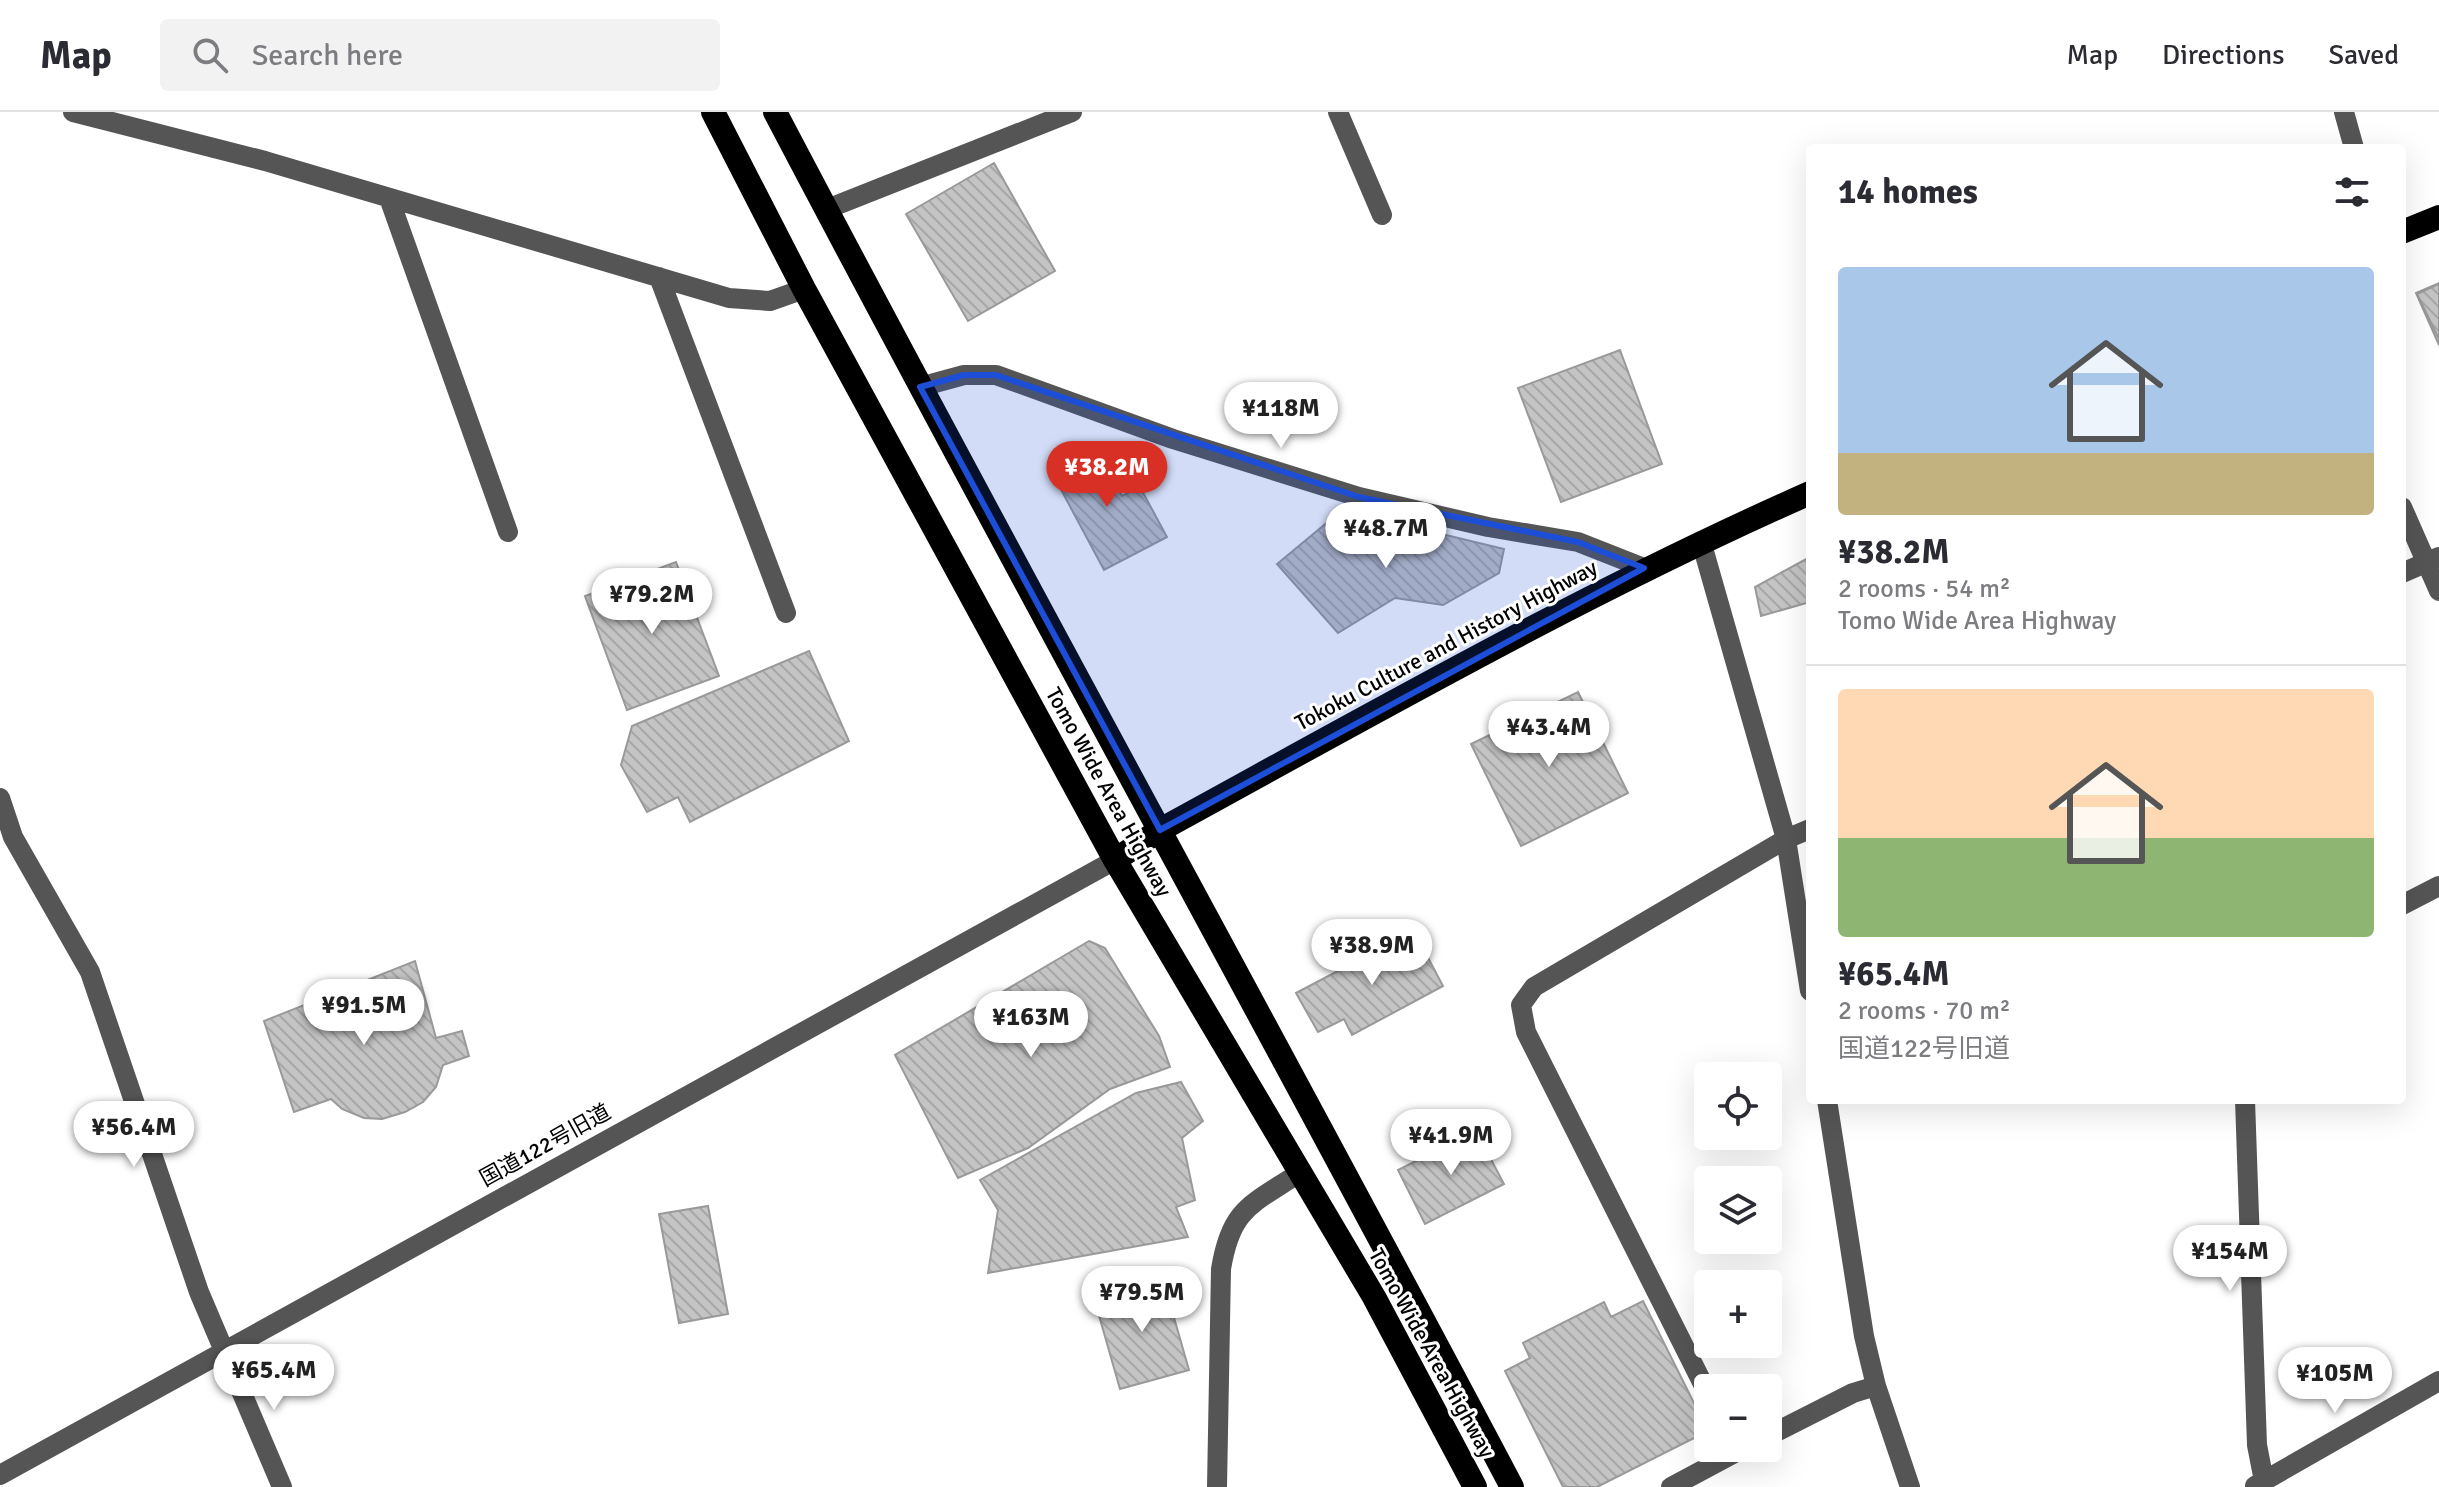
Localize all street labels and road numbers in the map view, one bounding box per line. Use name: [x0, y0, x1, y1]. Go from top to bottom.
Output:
street label: Tokoku Culture and History Highway: [1290, 553, 1602, 736]
street label: Tomo Wide Area Highway: [1040, 682, 1178, 902]
street label: 国道122号旧道: [475, 1098, 615, 1192]
street label: Tomo Wide Area Highway: [1363, 1243, 1501, 1463]

